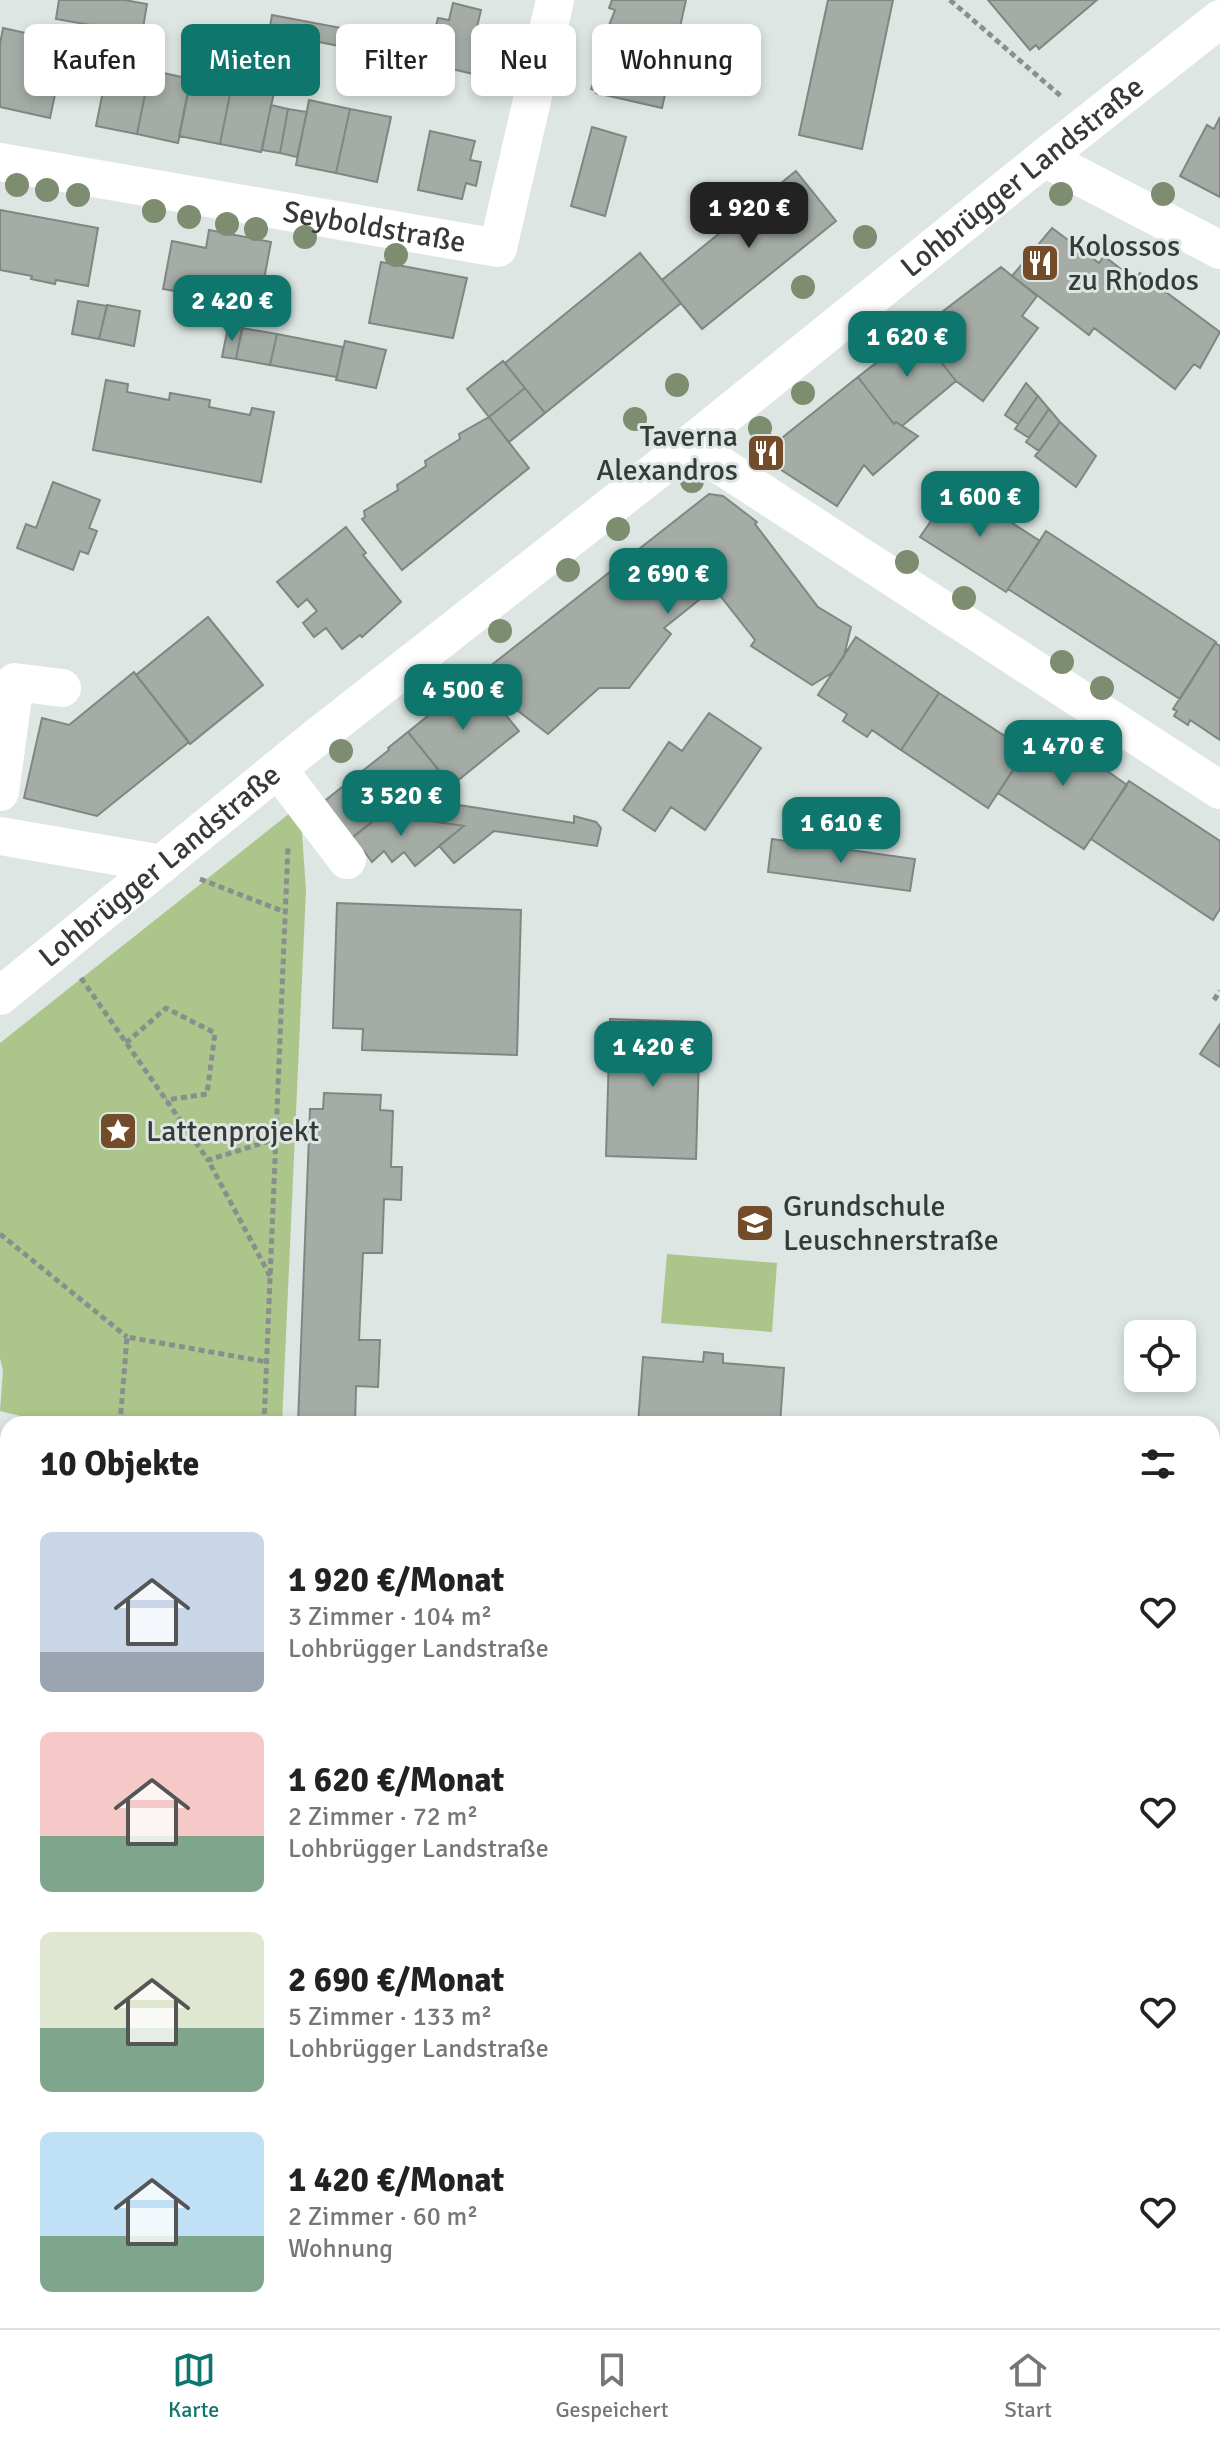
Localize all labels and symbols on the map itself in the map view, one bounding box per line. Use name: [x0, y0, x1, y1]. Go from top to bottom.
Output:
street label: Lohbrügger Landstraße: [893, 68, 1151, 285]
pin: 1 920 €: [675, 182, 823, 250]
street label: Seyboldstraße: [280, 193, 469, 261]
place label: Kolossos zu Rhodos: [1068, 228, 1199, 299]
restaurant icon: Kolossos zu Rhodos: [1019, 242, 1061, 284]
pin: 2 420 €: [158, 275, 306, 343]
pin: 1 620 €: [833, 311, 981, 379]
place label: Taverna Alexandros: [596, 418, 738, 489]
restaurant icon: Taverna Alexandros: [745, 432, 787, 474]
pin: 1 600 €: [906, 471, 1054, 539]
pin: 2 690 €: [594, 548, 742, 616]
pin: 4 500 €: [389, 664, 537, 732]
pin: 1 470 €: [989, 720, 1137, 788]
street label: Lohbrügger Landstraße: [32, 756, 288, 976]
pin: 3 520 €: [327, 770, 475, 838]
pin: 1 610 €: [767, 797, 915, 865]
pin: 1 420 €: [579, 1021, 727, 1089]
place icon: Lattenprojekt: [97, 1110, 139, 1152]
place label: Lattenprojekt: [146, 1113, 319, 1150]
place label: Grundschule Leuschnerstraße: [783, 1188, 999, 1259]
school or university icon: Grundschule Leuschnerstraße: [734, 1202, 776, 1244]

